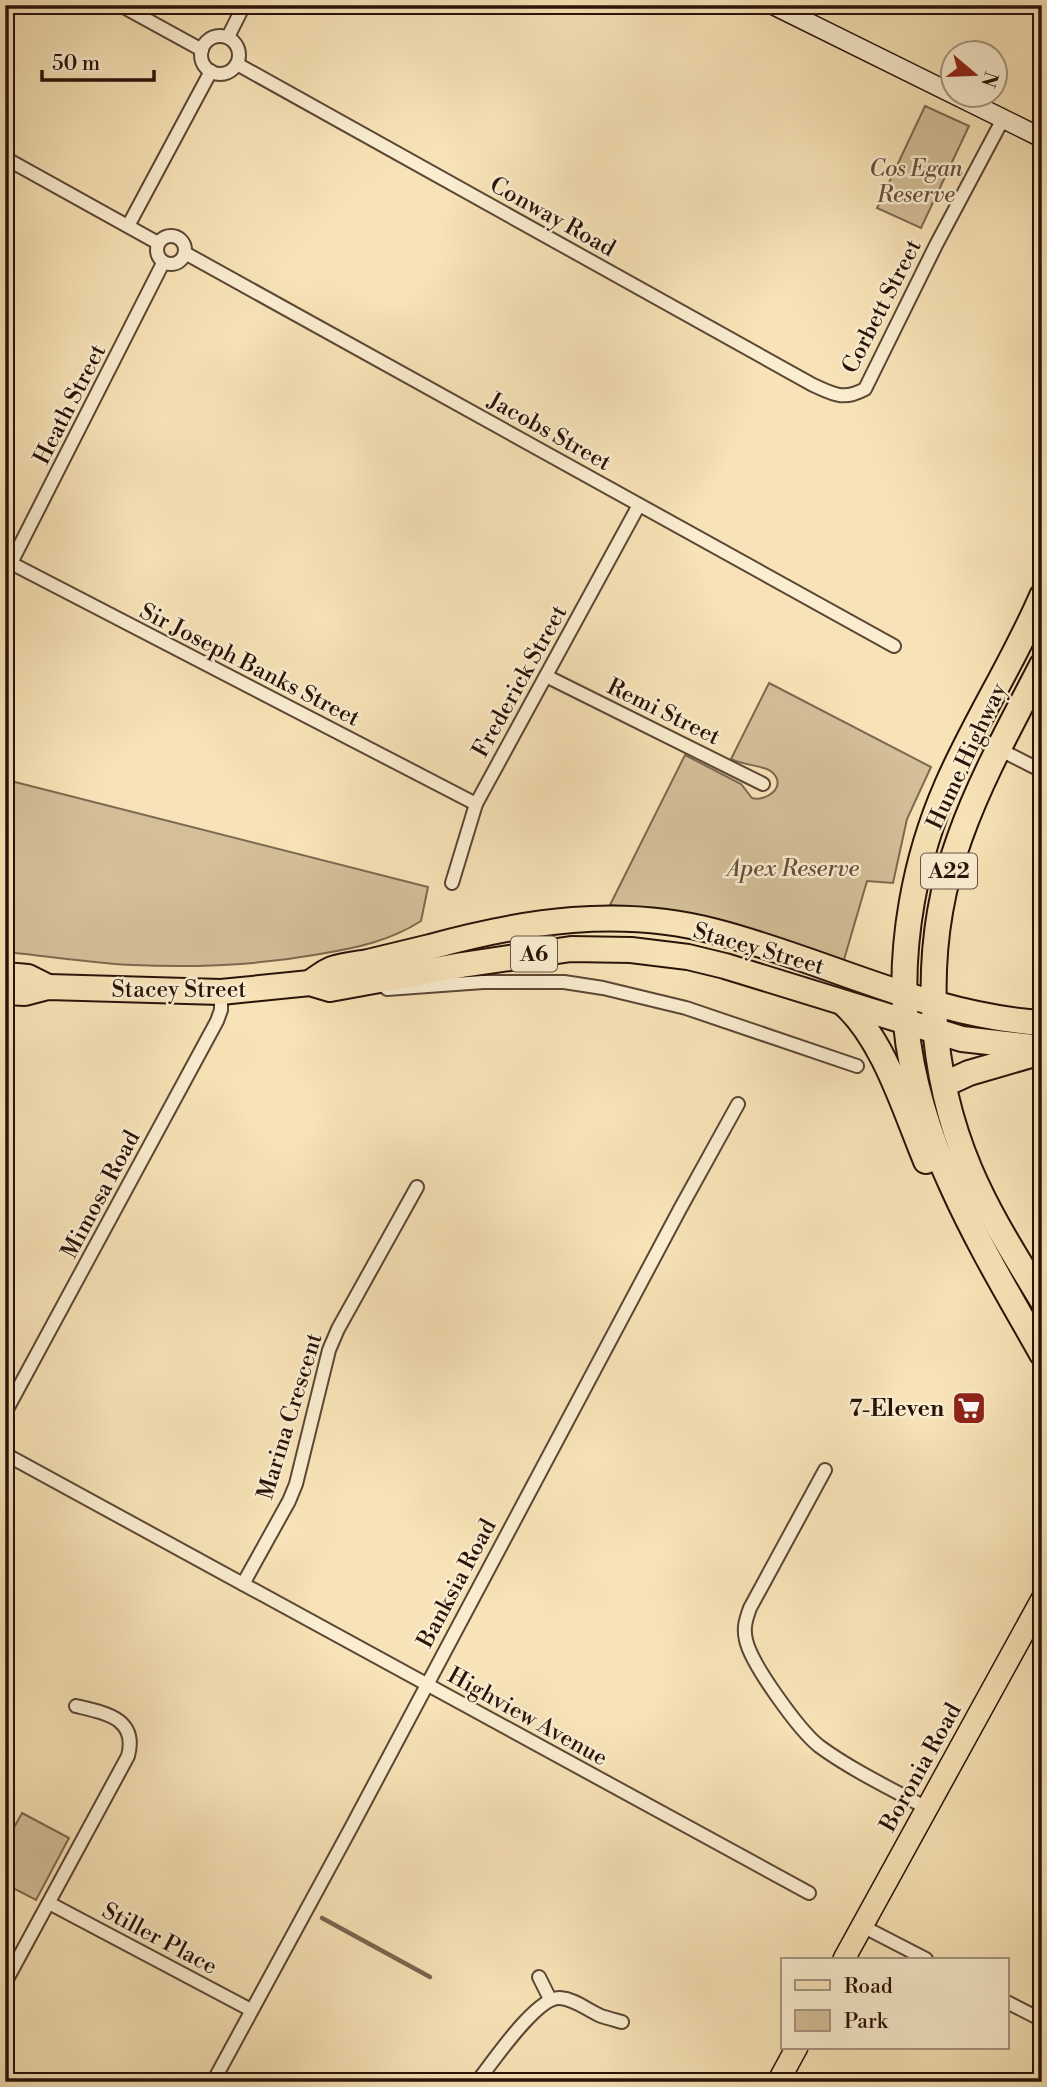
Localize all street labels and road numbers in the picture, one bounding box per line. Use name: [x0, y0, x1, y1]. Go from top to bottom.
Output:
street label: Conway Road: [485, 171, 620, 263]
street label: Corbett Street: [836, 235, 928, 378]
street label: Heath Street: [28, 340, 112, 469]
street label: Jacobs Street: [482, 386, 616, 477]
street label: Sir Joseph Banks Street: [135, 597, 364, 733]
street label: Frederick Street: [466, 600, 573, 762]
street label: Remi Street: [602, 673, 725, 751]
street label: Hume Highway: [921, 678, 1013, 834]
road number: A22: [921, 854, 977, 888]
street label: Stacey Street: [690, 917, 827, 981]
road number: A6: [511, 936, 557, 972]
street label: Stacey Street: [112, 976, 246, 1004]
street label: Mimosa Road: [55, 1126, 146, 1263]
street label: Marina Crescent: [251, 1330, 329, 1503]
street label: Banksia Road: [411, 1514, 503, 1654]
street label: Highview Avenue: [443, 1661, 612, 1772]
street label: Boronia Road: [874, 1698, 968, 1838]
street label: Stiller Place: [97, 1897, 222, 1981]

